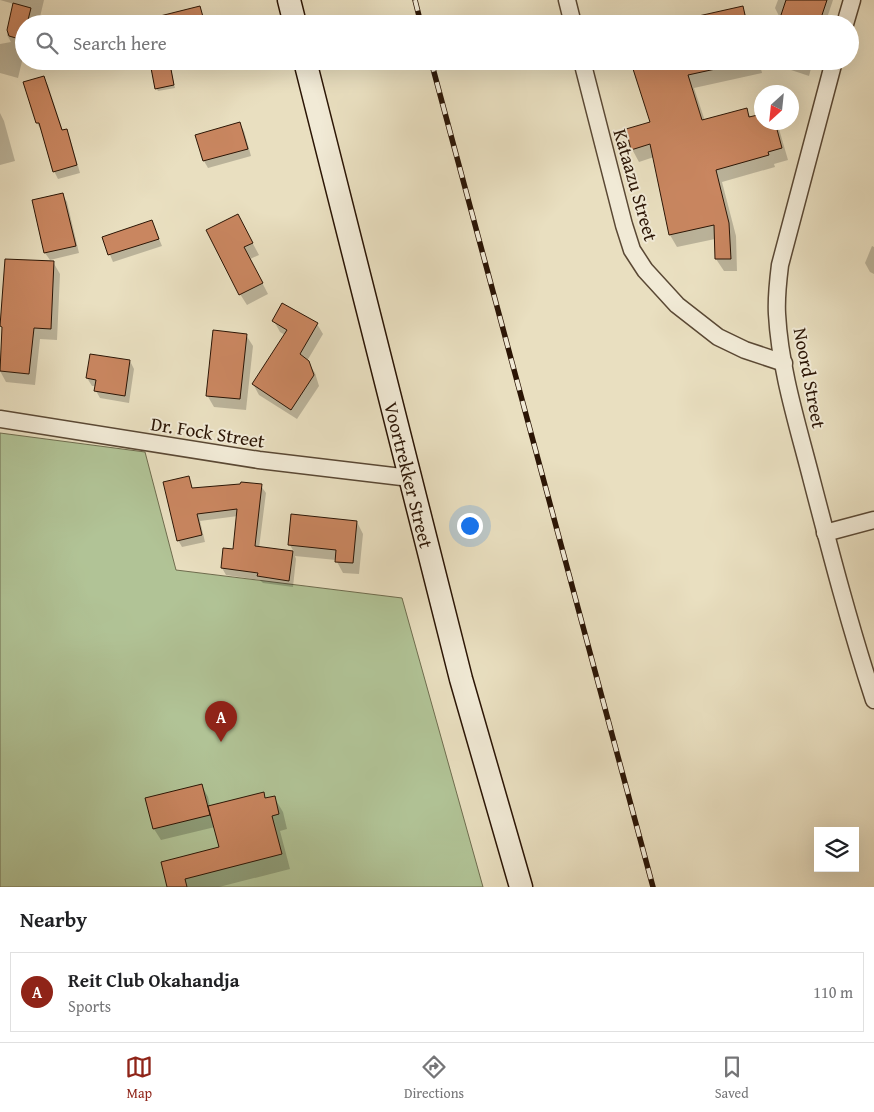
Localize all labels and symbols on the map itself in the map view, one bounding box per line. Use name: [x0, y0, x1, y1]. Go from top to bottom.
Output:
north arrow: [754, 85, 799, 130]
street label: Kataazu Street: [607, 126, 665, 245]
street label: Noord Street: [787, 325, 834, 431]
street label: Voortrekker Street: [377, 399, 441, 551]
street label: Dr. Fock Street: [149, 409, 267, 455]
your location: [457, 513, 483, 539]
pin: A: [205, 701, 237, 742]

